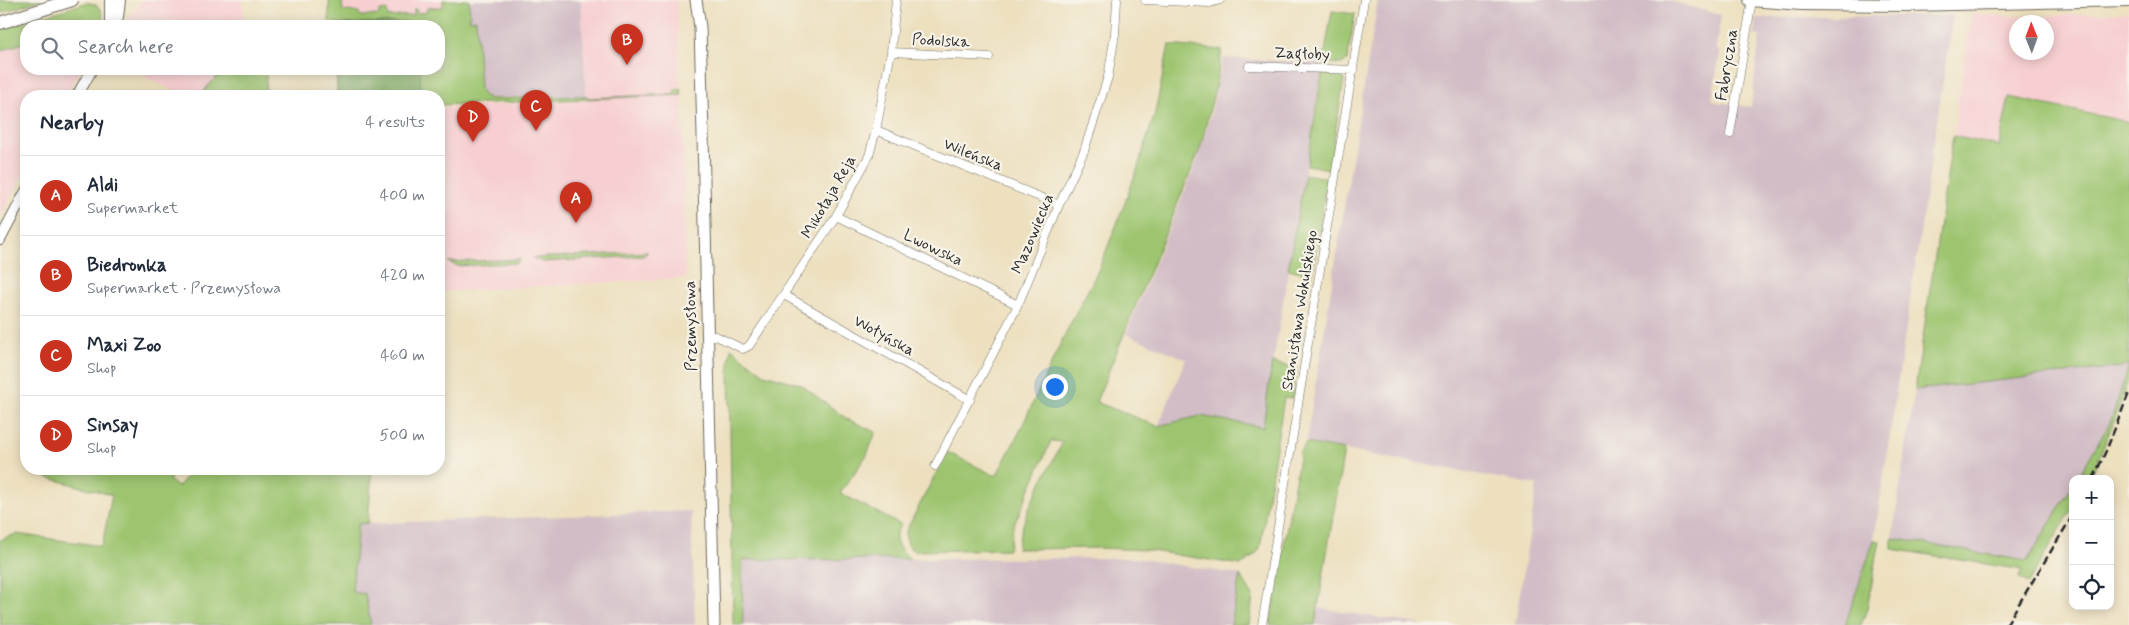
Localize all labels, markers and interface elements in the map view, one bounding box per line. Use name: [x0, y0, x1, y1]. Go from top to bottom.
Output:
north arrow: [2009, 15, 2054, 60]
search box: [20, 20, 445, 75]
pin: B: [611, 24, 643, 65]
street label: Fabryczna: [1711, 28, 1743, 102]
street label: Podolska: [912, 29, 971, 53]
icon: search: [38, 34, 66, 62]
text: Search here: [78, 35, 174, 60]
street label: Zagłoby: [1274, 43, 1330, 66]
pin: C: [520, 90, 552, 131]
pin: D: [457, 101, 489, 142]
text: Nearby: [40, 109, 104, 137]
text: 4 results: [365, 112, 425, 133]
street label: Wileńska: [940, 134, 1006, 176]
street label: Mikołaja Reja: [797, 151, 861, 243]
text: Aldi: [87, 173, 118, 198]
pin: A: [560, 182, 592, 223]
text: A: [51, 185, 61, 206]
text: 400 m: [380, 185, 425, 206]
street label: Mazowiecka: [1007, 191, 1059, 277]
text: Supermarket: [87, 198, 178, 219]
street label: Lwowska: [900, 225, 966, 271]
street label: Stanisława Wokulskiego: [1277, 228, 1323, 392]
text: Biedronka: [87, 253, 167, 278]
text: B: [51, 265, 61, 286]
text: 420 m: [381, 265, 425, 286]
text: Supermarket · Przemysłowa: [87, 278, 281, 299]
street label: Przemysłowa: [680, 280, 702, 371]
street label: Wołyńska: [850, 311, 918, 361]
text: Maxi Zoo: [87, 333, 161, 358]
text: C: [50, 345, 62, 366]
text: 460 m: [380, 345, 425, 366]
text: Shop: [87, 358, 116, 379]
your location: [1042, 374, 1068, 400]
text: Sinsay: [87, 413, 138, 438]
text: D: [50, 425, 62, 446]
text: 500 m: [380, 425, 425, 446]
text: Shop: [87, 438, 116, 459]
map controls: [2069, 475, 2114, 610]
button: +: [2069, 475, 2114, 520]
button: −: [2069, 520, 2114, 565]
button: locate: [2069, 565, 2114, 610]

